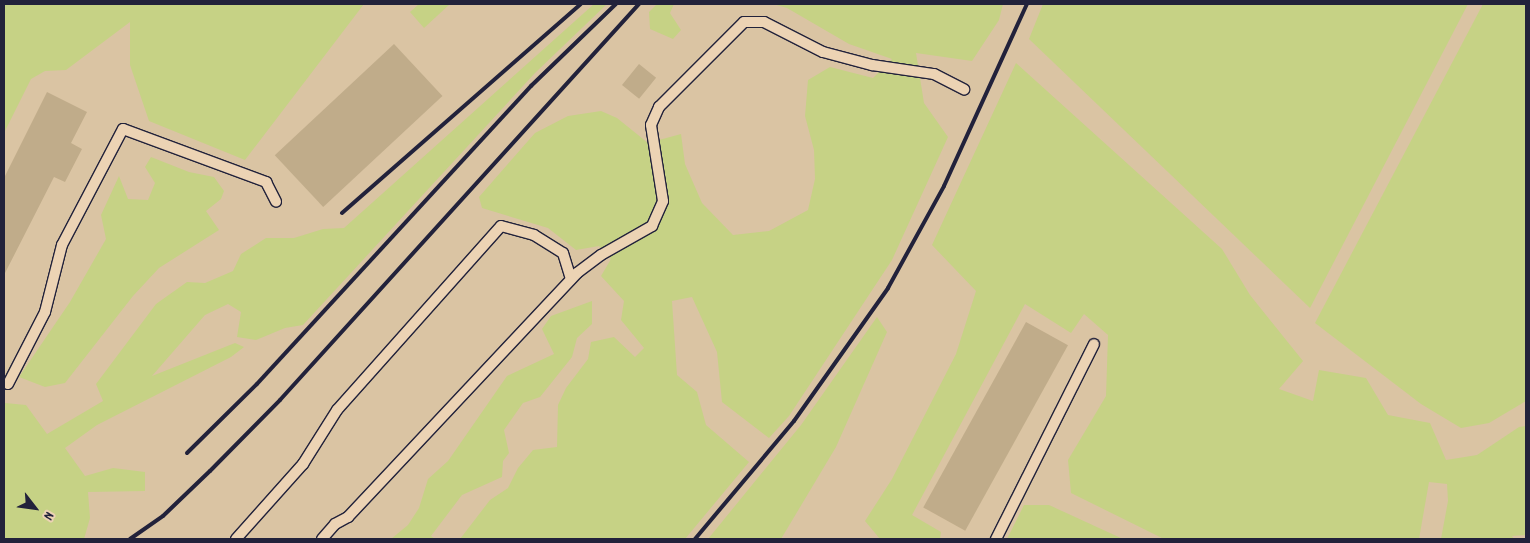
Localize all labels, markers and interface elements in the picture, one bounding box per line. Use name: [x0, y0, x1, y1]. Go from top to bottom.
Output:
north arrow: [10, 483, 60, 533]
text: N: [38, 507, 58, 523]

